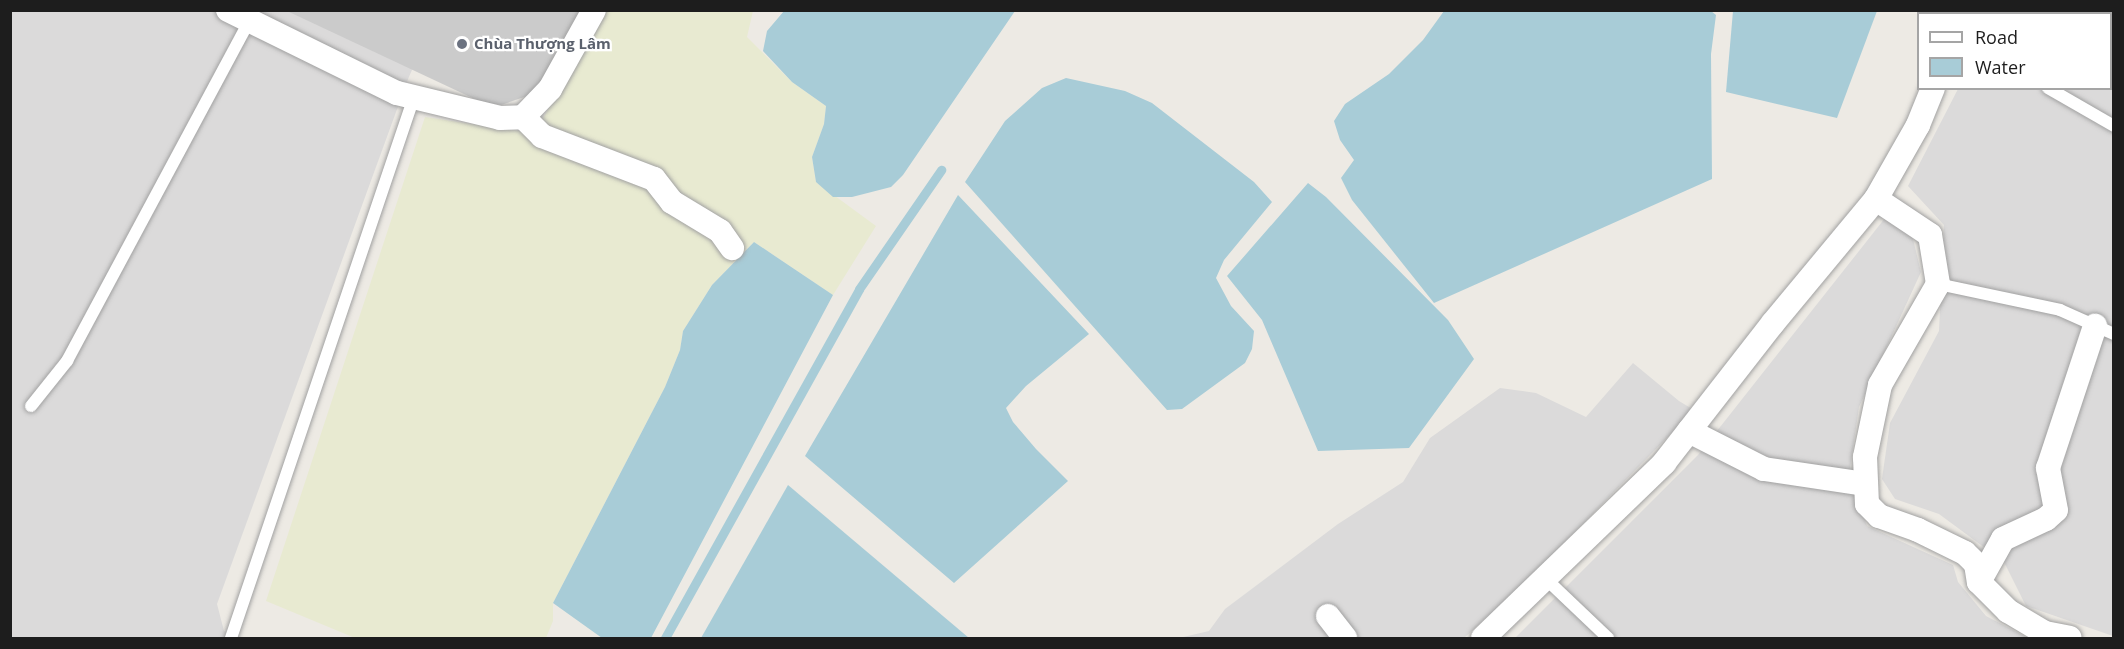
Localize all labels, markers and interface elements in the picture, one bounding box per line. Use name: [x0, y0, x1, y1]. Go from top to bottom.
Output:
legend: [1917, 12, 2112, 90]
text: Road: [1975, 25, 2018, 49]
place label: Chùa Thượng Lâm: [474, 35, 611, 53]
marker: Chùa Thượng Lâm: [455, 37, 469, 51]
text: Water: [1975, 55, 2026, 79]

